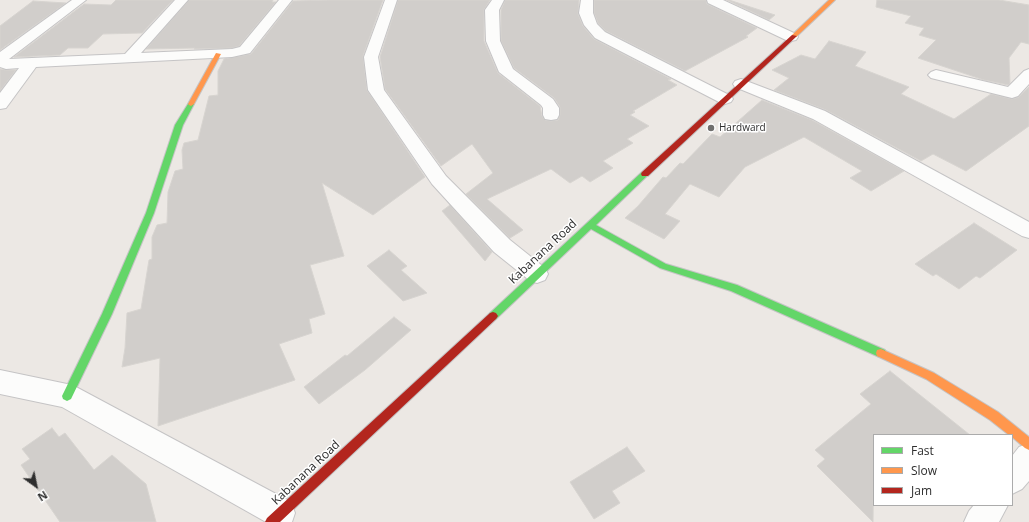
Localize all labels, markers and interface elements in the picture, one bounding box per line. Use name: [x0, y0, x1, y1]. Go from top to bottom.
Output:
place label: Hardward: [719, 122, 766, 134]
marker: Hardward: [706, 123, 716, 133]
street label: Kabanana Road: [506, 217, 580, 287]
legend: [873, 434, 1013, 506]
street label: Kabanana Road: [269, 438, 343, 508]
text: Fast: [911, 442, 934, 459]
text: Slow: [911, 462, 937, 479]
north arrow: [16, 466, 56, 506]
text: Jam: [911, 482, 932, 499]
text: N: [35, 488, 51, 505]

